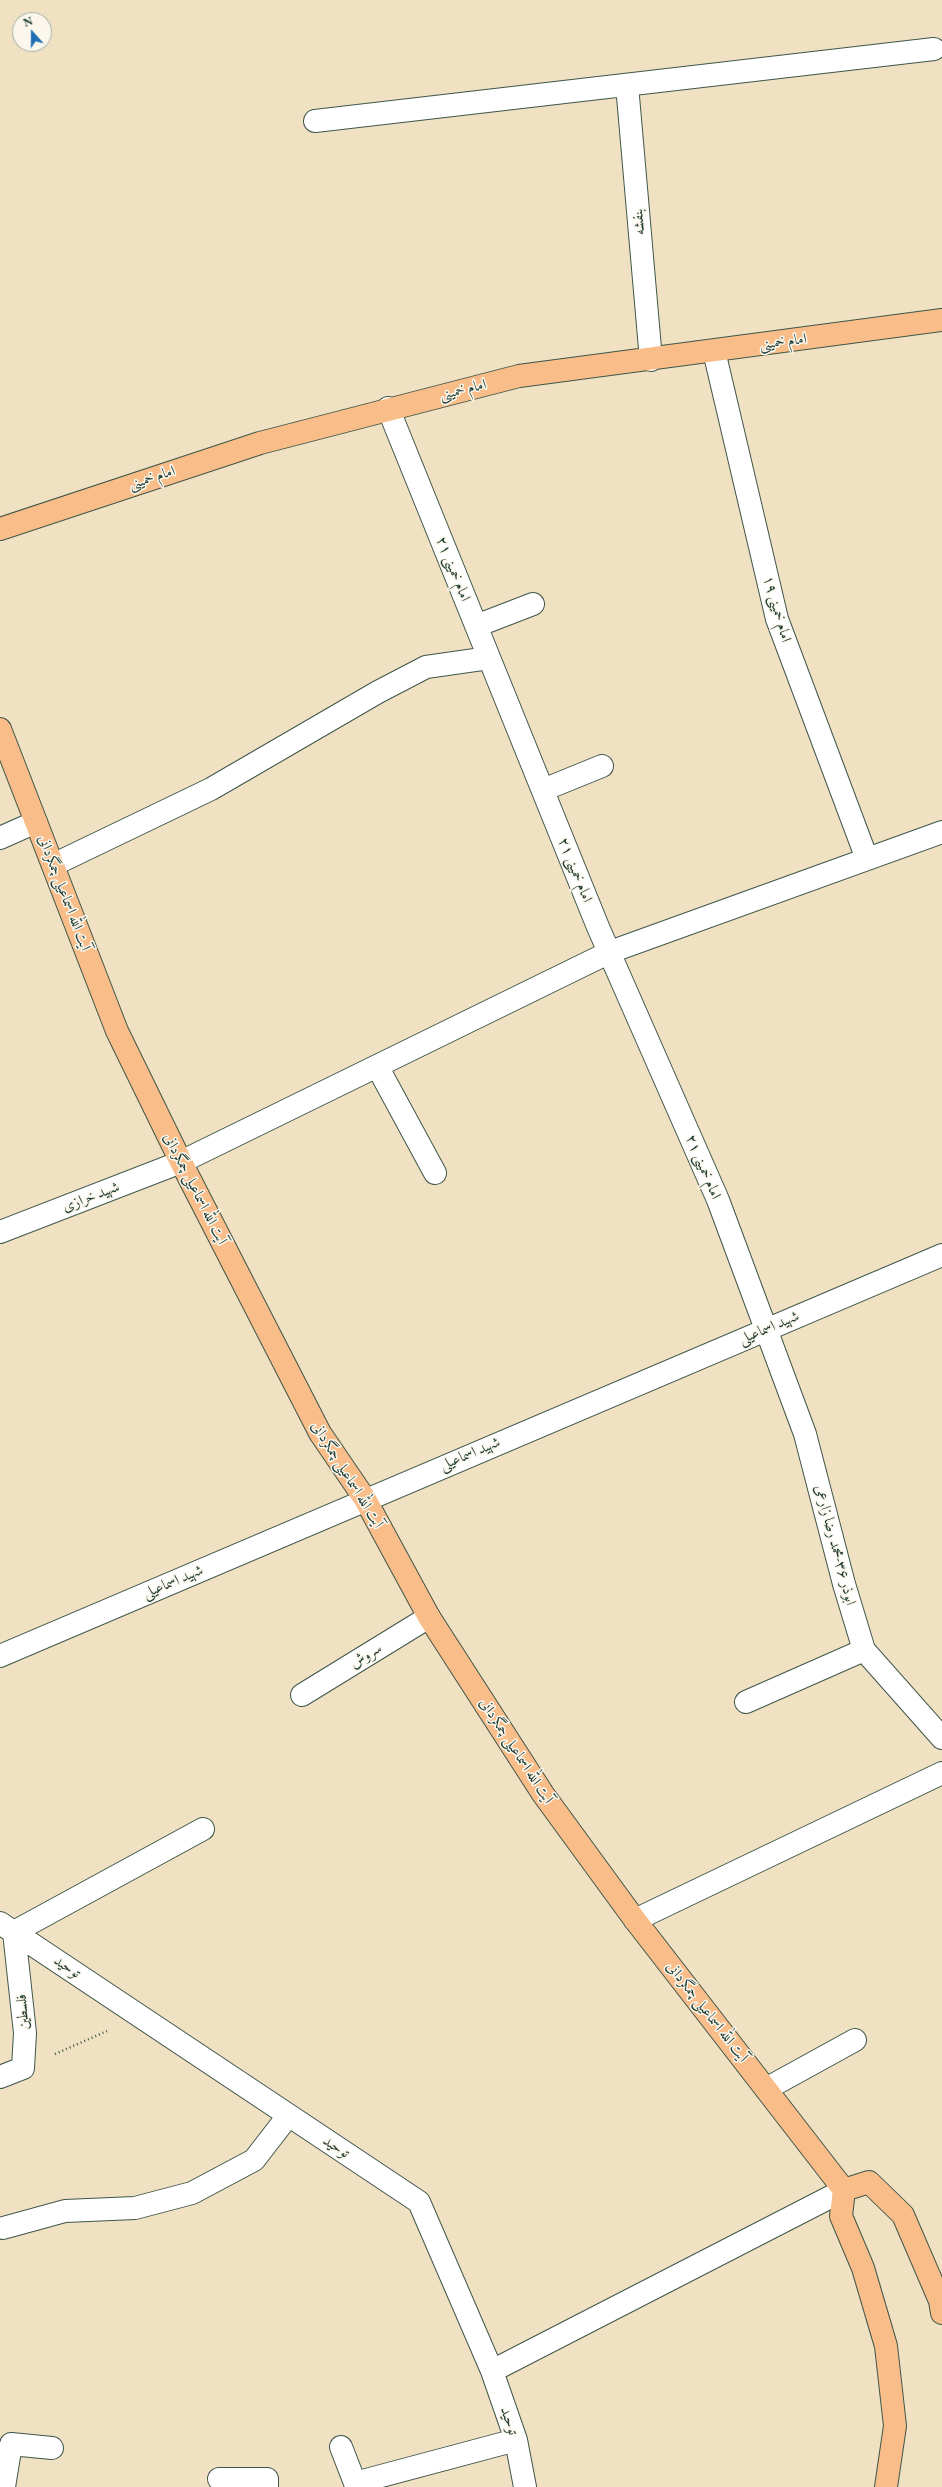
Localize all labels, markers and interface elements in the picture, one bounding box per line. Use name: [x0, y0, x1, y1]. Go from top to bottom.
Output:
north arrow: [12, 12, 52, 52]
text: N: [21, 14, 35, 30]
street label: بنفشه: [629, 208, 649, 236]
street label: امام خمینی: [758, 330, 808, 354]
street label: امام خمینی: [438, 375, 488, 405]
street label: امام خمینی: [126, 462, 178, 494]
street label: امام خمینی ۲۱: [432, 534, 474, 604]
street label: امام خمینی ۱۹: [759, 574, 795, 644]
street label: آیت الله اسماعیلی چمگردانی: [34, 833, 94, 953]
street label: امام خمینی ۲۱: [554, 835, 596, 905]
street label: آیت الله اسماعیلی چمگردانی: [159, 1130, 231, 1248]
street label: امام خمینی ۲۱: [681, 1132, 725, 1202]
street label: شهید خرازی: [60, 1178, 122, 1216]
street label: شهید اسماعیلی: [736, 1307, 802, 1349]
street label: آیت الله اسماعیلی چمگردانی: [307, 1418, 387, 1532]
street label: شهید اسماعیلی: [437, 1433, 503, 1475]
street label: ابوذر ۳۶-محمد رضا زارعی: [810, 1483, 860, 1607]
street label: شهید اسماعیلی: [140, 1561, 206, 1603]
street label: سروش: [347, 1639, 385, 1673]
street label: آیت الله اسماعیلی چمگردانی: [475, 1695, 557, 1807]
street label: توحید: [50, 1952, 84, 1982]
street label: آیت الله اسماعیلی چمگردانی: [662, 1958, 752, 2066]
street label: فلسطین: [12, 1994, 34, 2030]
street label: توحید: [319, 2132, 353, 2162]
street label: توحید: [496, 2405, 522, 2437]

